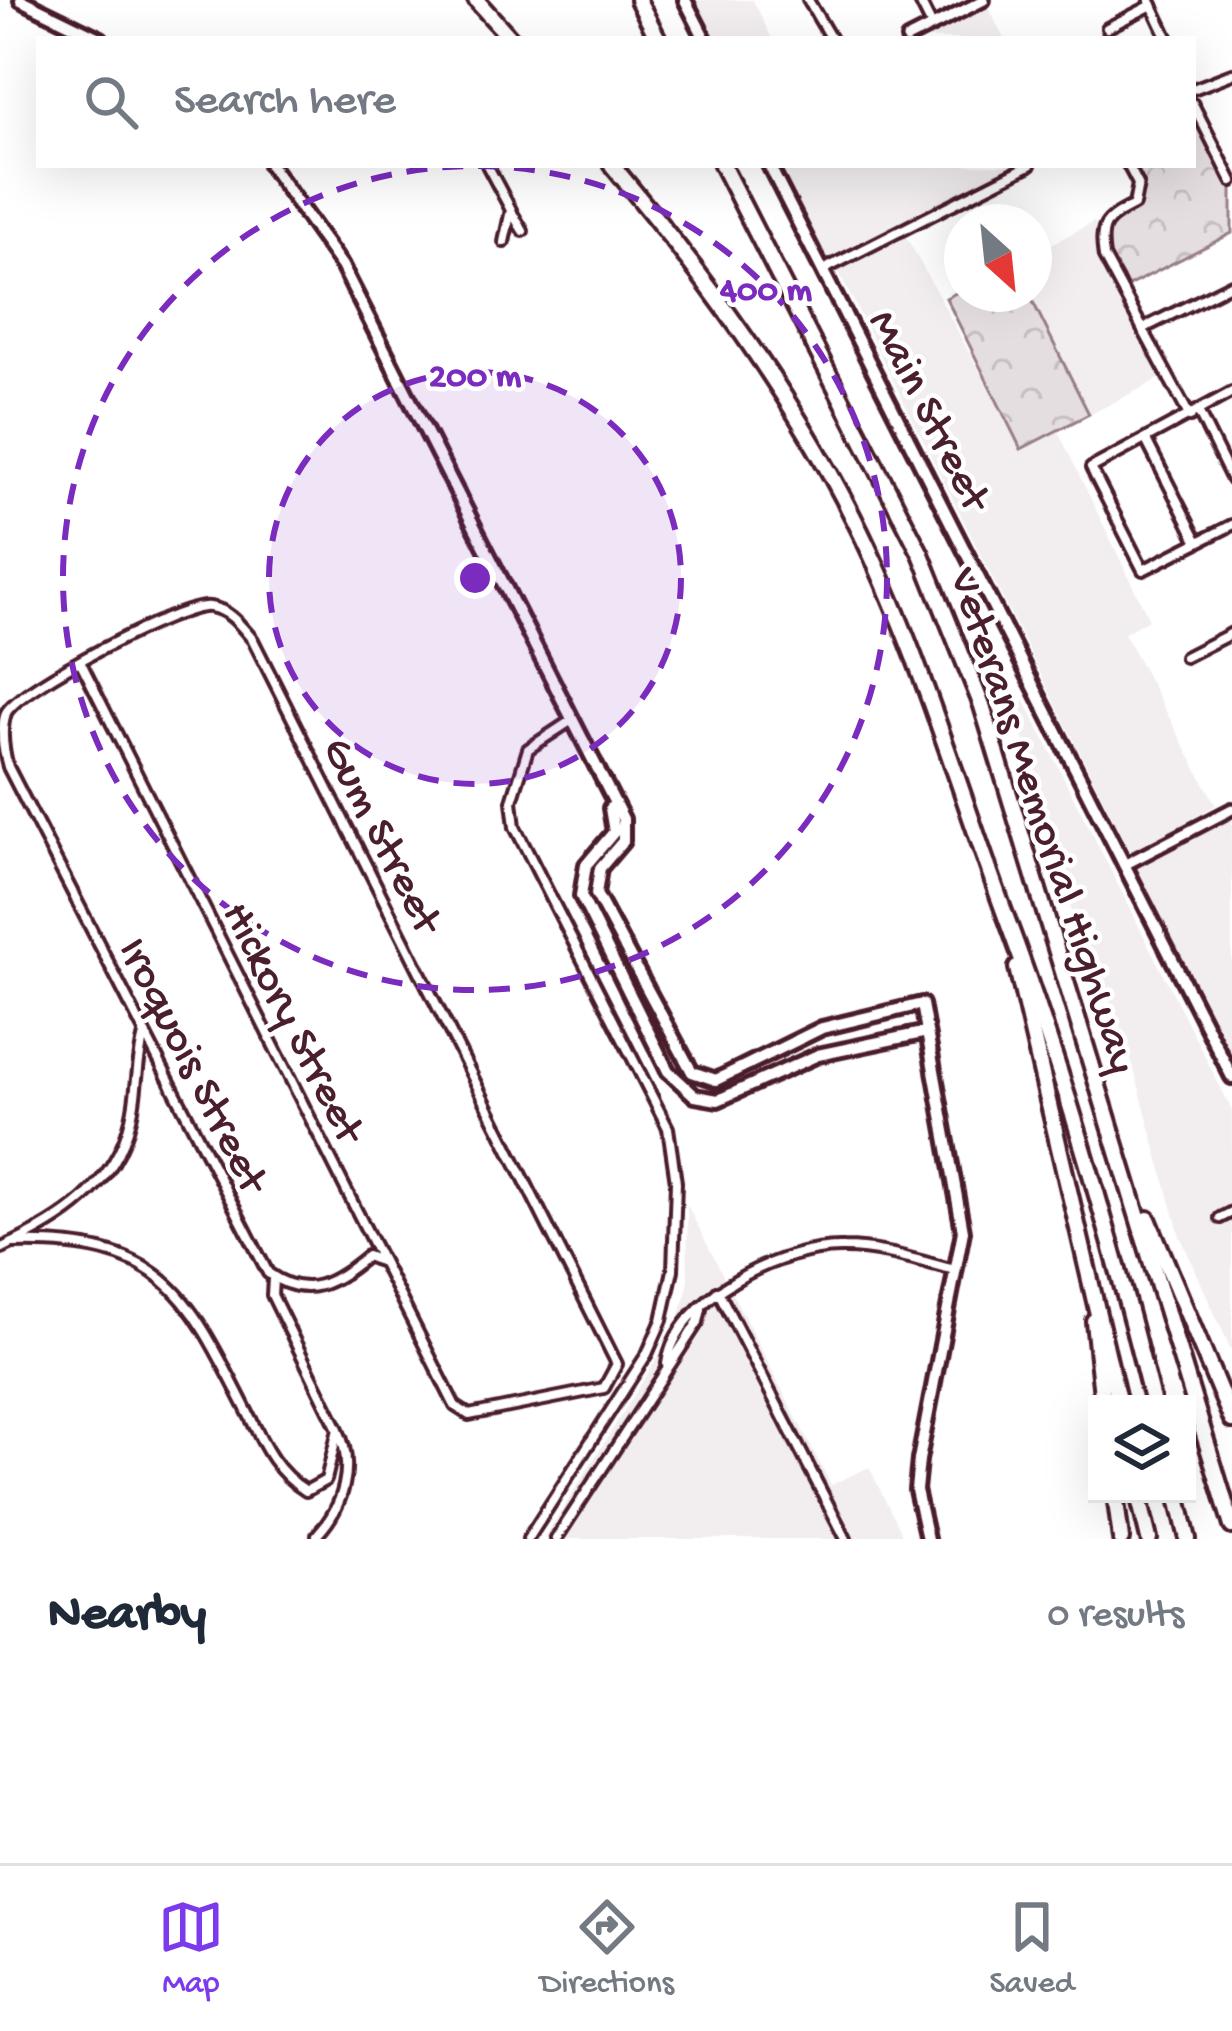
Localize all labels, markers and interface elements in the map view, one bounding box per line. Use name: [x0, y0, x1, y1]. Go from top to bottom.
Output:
search box: [36, 36, 1196, 168]
icon: search: [78, 69, 144, 135]
text: Search here: [174, 76, 396, 129]
north arrow: [944, 204, 1052, 312]
text: 400 m: [719, 271, 812, 314]
street label: Main Street: [853, 302, 1001, 524]
text: 200 m: [429, 357, 522, 400]
centre of rings: [454, 557, 496, 599]
street label: Veterans Memorial Highway: [934, 561, 1148, 1080]
street label: Gum Street: [308, 730, 453, 946]
street label: Hickory Street: [207, 894, 375, 1156]
street label: Iroquois Street: [103, 930, 279, 1206]
map controls: [1088, 1395, 1196, 1503]
button: layers: [1088, 1395, 1196, 1503]
text: Nearby: [48, 1587, 206, 1647]
text: 0 results: [1047, 1594, 1184, 1640]
tab: Map: [158, 1894, 224, 2004]
tab: Directions: [540, 1894, 674, 2004]
tab: Saved: [990, 1894, 1074, 2004]

